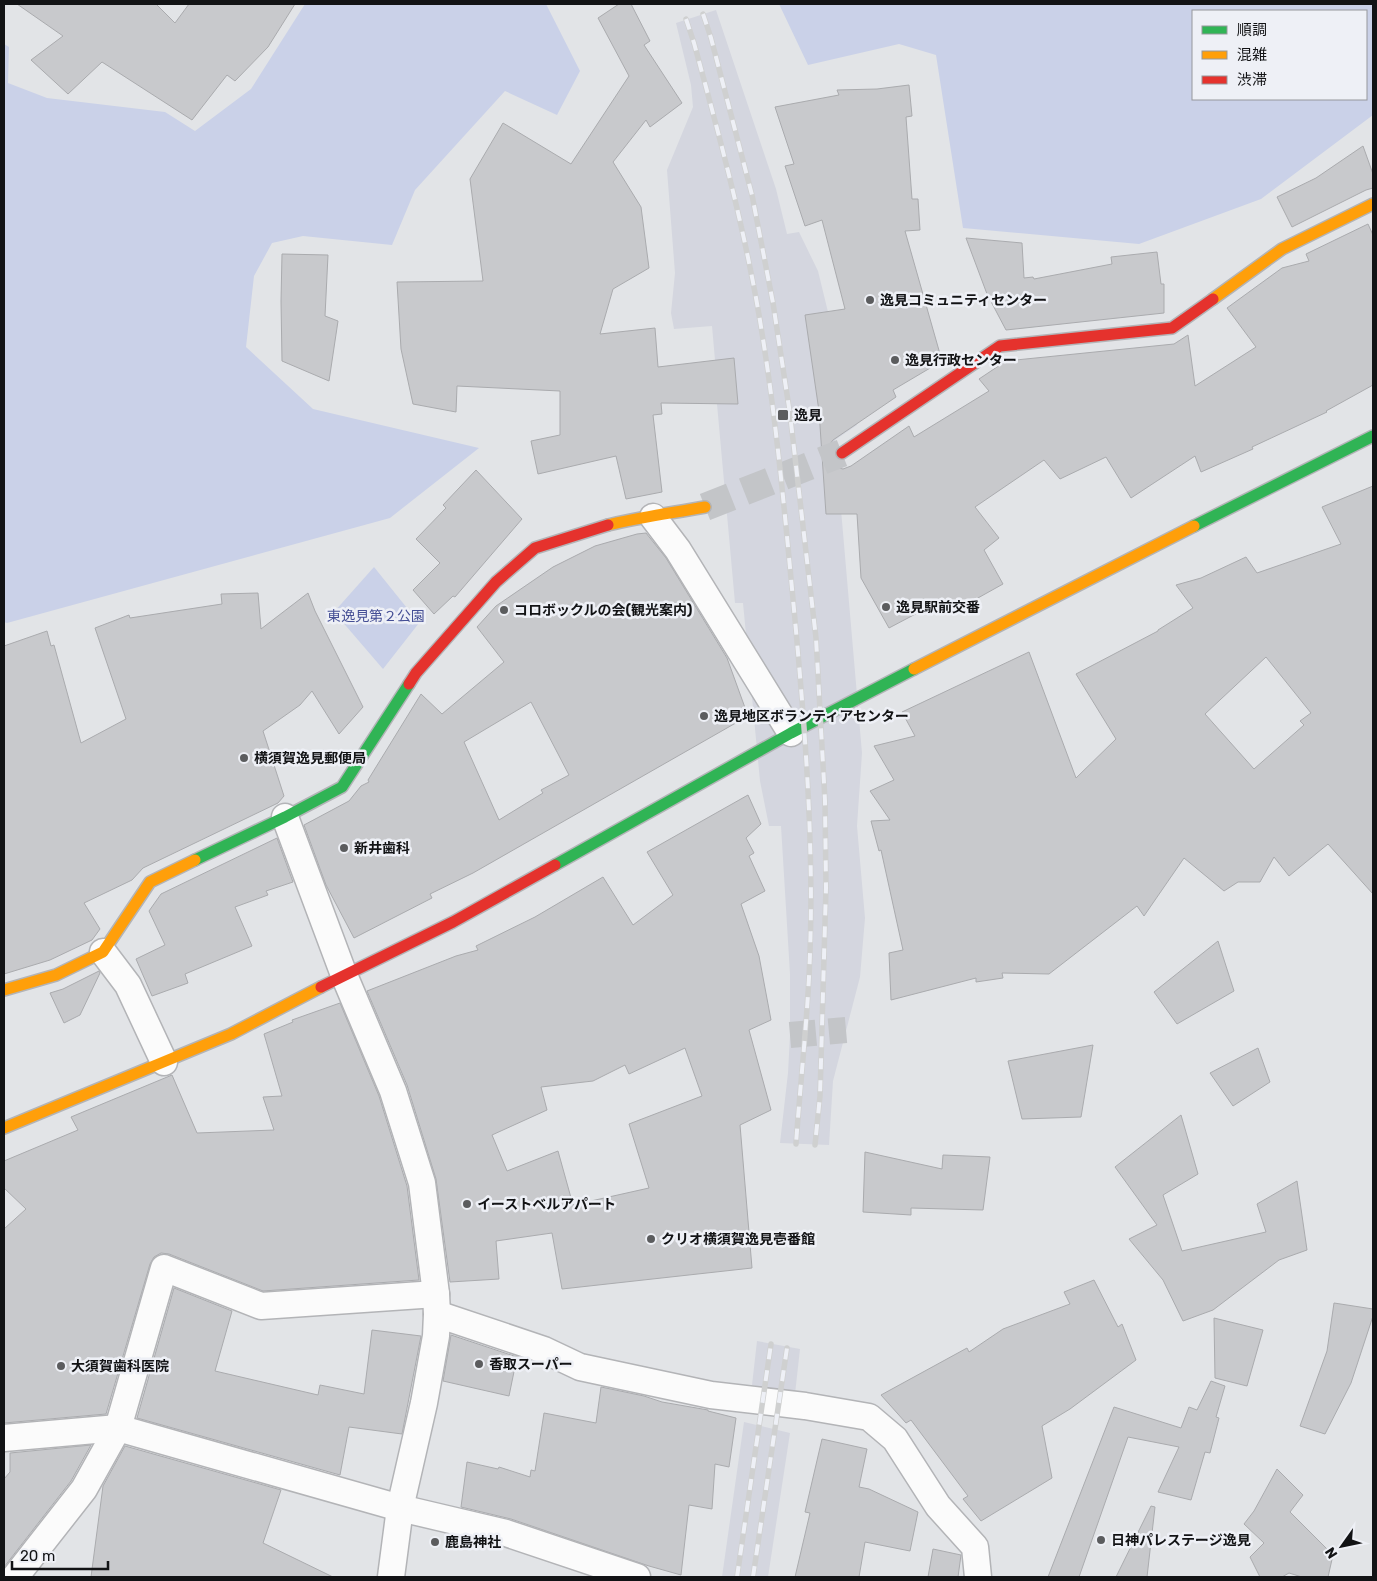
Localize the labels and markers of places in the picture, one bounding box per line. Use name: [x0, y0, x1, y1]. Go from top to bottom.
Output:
place label: 逸見コミュニティセンター: [880, 292, 1047, 309]
marker: 逸見コミュニティセンター: [864, 294, 876, 306]
place label: 逸見行政センター: [905, 352, 1017, 369]
marker: 逸見行政センター: [889, 354, 901, 366]
place label: 逸見: [794, 407, 822, 424]
marker: 逸見: [776, 408, 790, 422]
place label: 逸見駅前交番: [896, 599, 980, 616]
marker: 逸見駅前交番: [880, 601, 892, 613]
place label: コロボックルの会(観光案内): [514, 602, 692, 619]
marker: コロボックルの会(観光案内): [498, 604, 510, 616]
place label: 逸見地区ボランティアセンター: [714, 708, 909, 725]
marker: 逸見地区ボランティアセンター: [698, 710, 710, 722]
place label: 横須賀逸見郵便局: [254, 750, 366, 767]
marker: 横須賀逸見郵便局: [238, 752, 250, 764]
place label: 新井歯科: [354, 840, 410, 857]
marker: 新井歯科: [338, 842, 350, 854]
place label: イーストベルアパート: [477, 1196, 616, 1213]
marker: イーストベルアパート: [461, 1198, 473, 1210]
place label: クリオ横須賀逸見壱番館: [661, 1231, 815, 1248]
marker: クリオ横須賀逸見壱番館: [645, 1233, 657, 1245]
place label: 香取スーパー: [489, 1356, 573, 1373]
place label: 大須賀歯科医院: [71, 1358, 169, 1375]
marker: 香取スーパー: [473, 1358, 485, 1370]
marker: 大須賀歯科医院: [55, 1360, 67, 1372]
place label: 日神パレステージ逸見: [1111, 1532, 1251, 1549]
place label: 鹿島神社: [445, 1534, 501, 1551]
marker: 日神パレステージ逸見: [1095, 1534, 1107, 1546]
marker: 鹿島神社: [429, 1536, 441, 1548]

